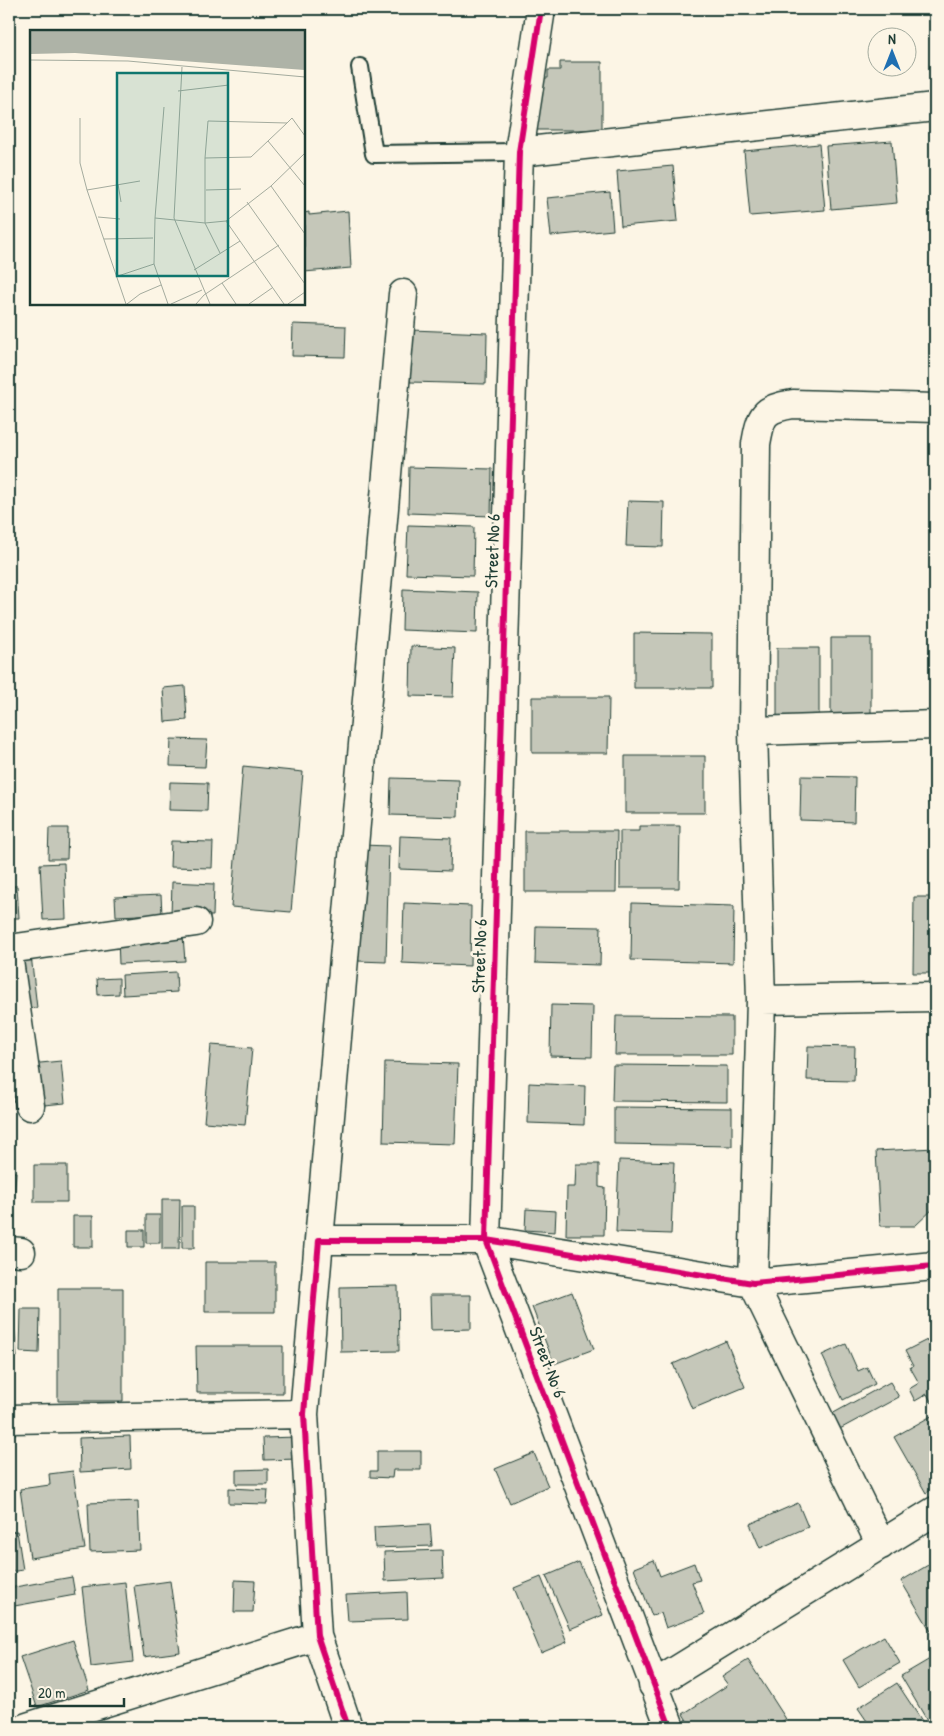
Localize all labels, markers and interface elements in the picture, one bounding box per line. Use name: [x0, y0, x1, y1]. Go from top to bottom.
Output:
north arrow: [866, 28, 916, 78]
text: N: [888, 29, 896, 48]
inset map: [30, 30, 305, 305]
street label: Street No 6: [478, 513, 506, 589]
street label: Street No 6: [465, 918, 493, 994]
street label: Street No 6: [523, 1323, 573, 1401]
scale bar: [30, 1676, 124, 1708]
text: 20 m: [38, 1682, 65, 1703]

